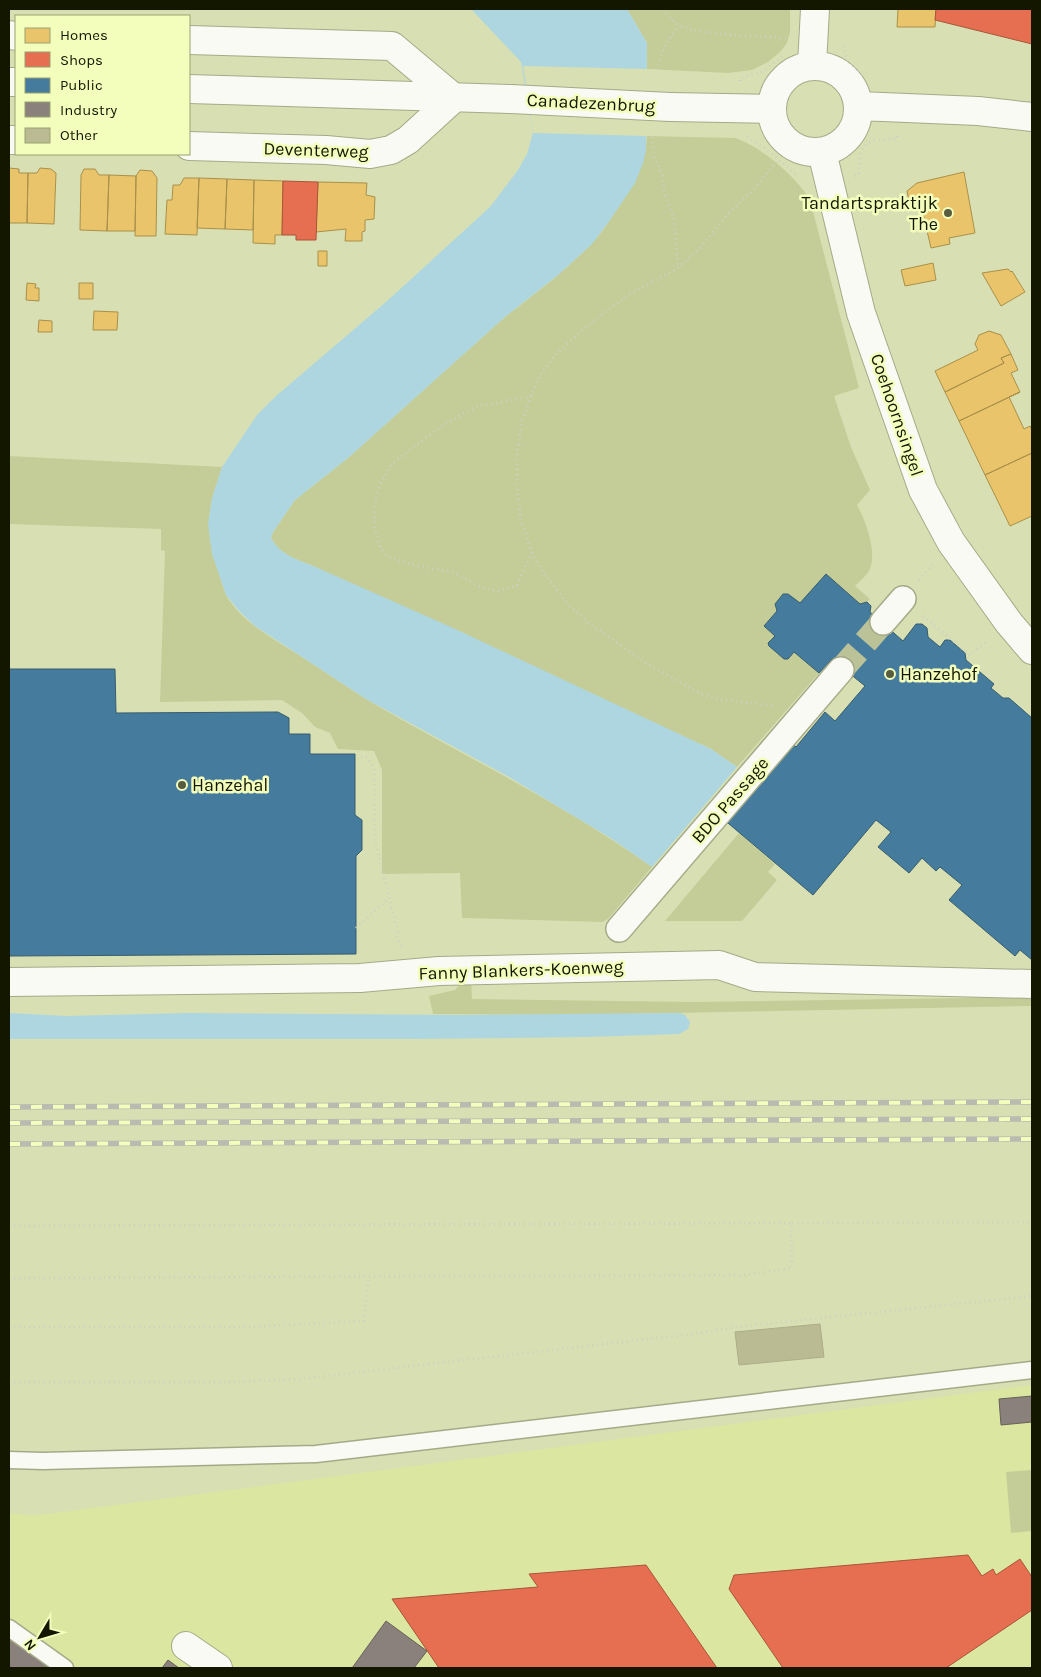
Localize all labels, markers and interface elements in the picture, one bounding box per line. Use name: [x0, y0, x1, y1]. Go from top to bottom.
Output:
legend: [15, 15, 190, 155]
text: Homes: [60, 26, 108, 44]
text: Shops: [60, 51, 103, 69]
text: Public: [60, 76, 103, 94]
street label: Canadezenbrug: [526, 89, 656, 117]
text: Industry: [60, 101, 117, 119]
text: Other: [60, 126, 98, 144]
street label: Deventerweg: [263, 137, 369, 163]
place label: Tandartspraktijk The: [801, 192, 938, 235]
marker: Tandartspraktijk The: [942, 207, 954, 219]
street label: Coehoornsingel: [866, 351, 928, 479]
place label: Hanzehof: [900, 663, 978, 685]
marker: Hanzehof: [884, 668, 896, 680]
street label: BDO Passage: [687, 752, 773, 848]
place label: Hanzehal: [192, 774, 268, 796]
marker: Hanzehal: [176, 779, 188, 791]
street label: Fanny Blankers-Koenweg: [418, 955, 624, 985]
north arrow: [15, 1612, 65, 1662]
text: N: [20, 1636, 40, 1654]

